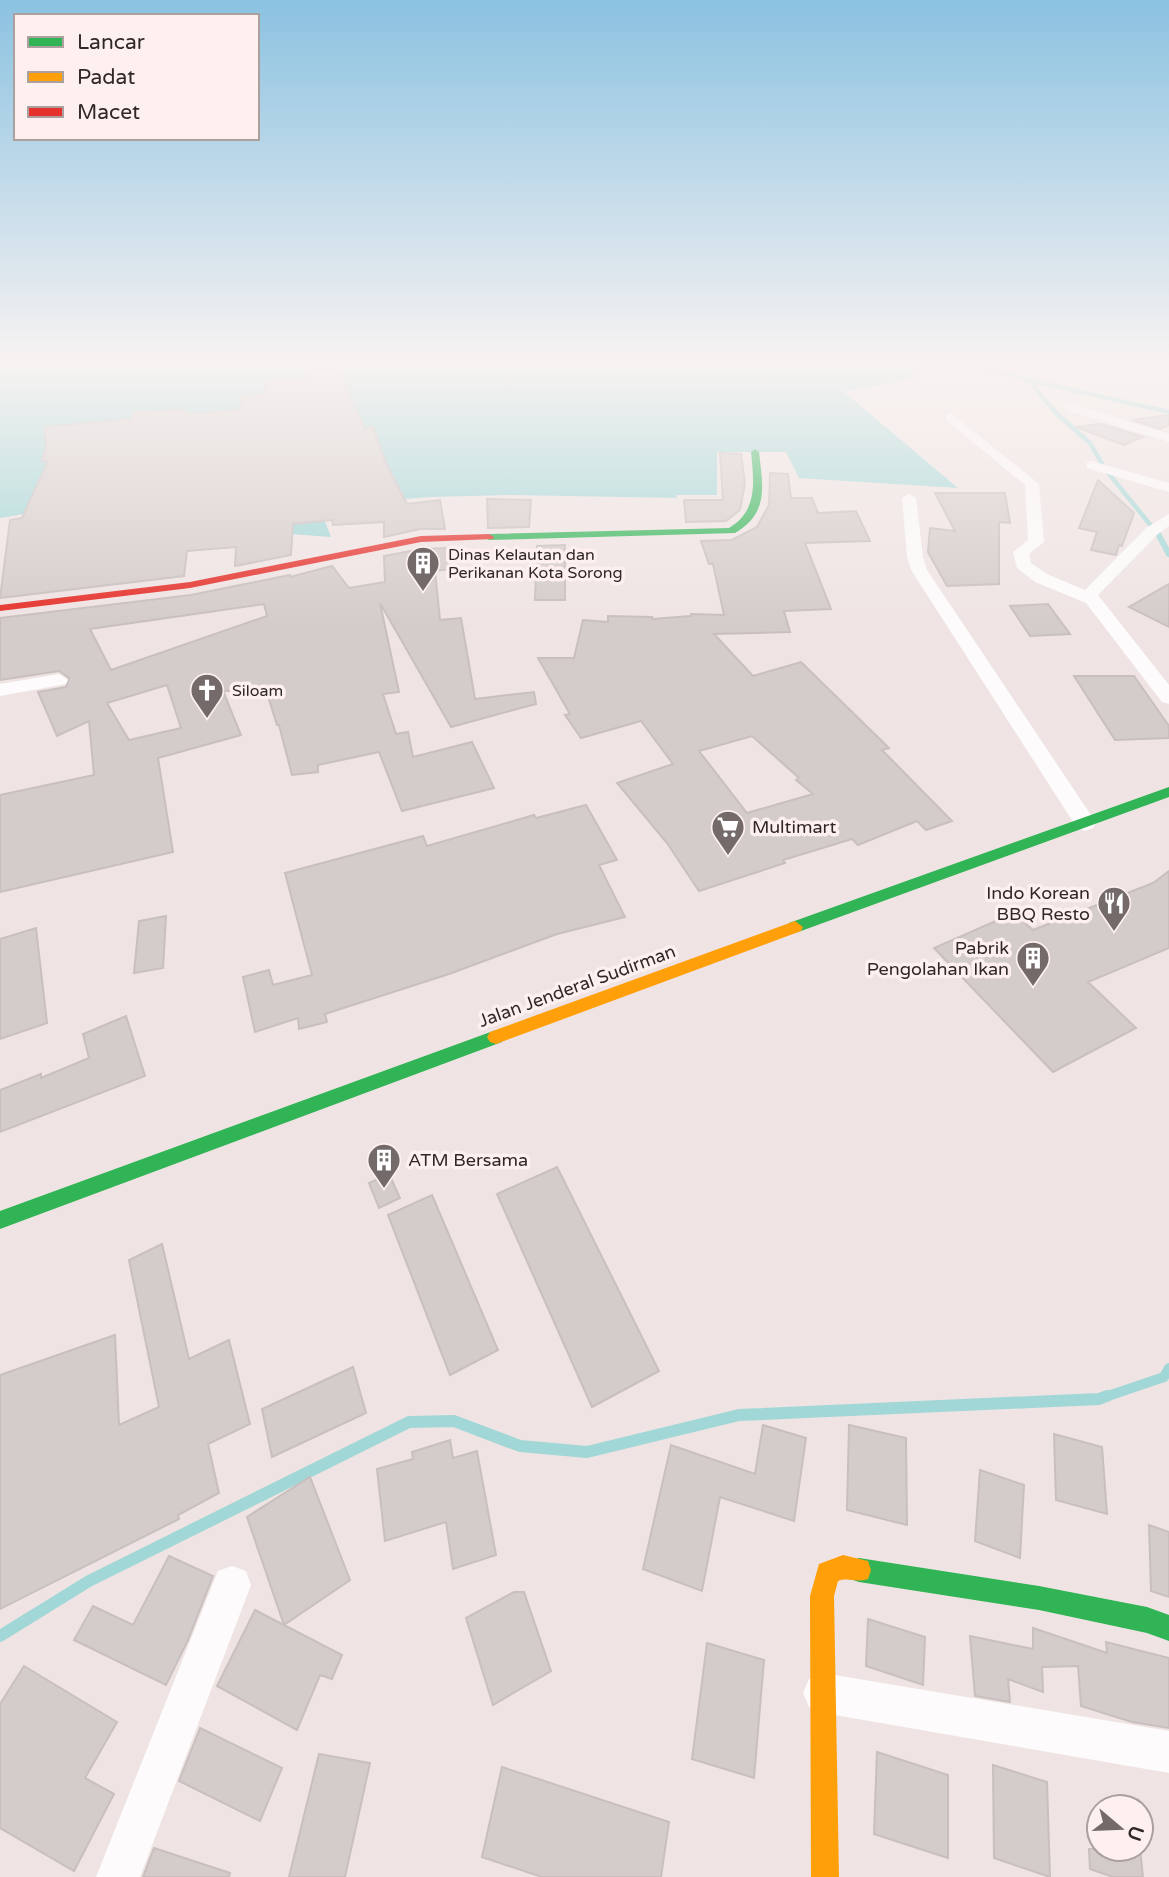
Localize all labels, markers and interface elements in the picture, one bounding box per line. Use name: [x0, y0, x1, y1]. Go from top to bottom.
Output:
legend: [14, 14, 259, 140]
text: Lancar: [77, 30, 145, 55]
text: Padat: [77, 65, 135, 90]
text: Macet: [77, 100, 140, 125]
building icon: Dinas Kelautan dan Perikanan Kota Sorong: [404, 544, 442, 593]
place label: Dinas Kelautan dan Perikanan Kota Sorong: [448, 545, 623, 583]
church icon: Siloam: [188, 671, 226, 720]
place label: Siloam: [232, 681, 283, 701]
supermarket icon: Multimart: [709, 808, 747, 857]
place label: Multimart: [752, 816, 836, 838]
place label: Indo Korean BBQ Resto: [986, 882, 1090, 925]
restaurant icon: Indo Korean BBQ Resto: [1095, 884, 1133, 933]
place label: Pabrik Pengolahan Ikan: [867, 937, 1009, 980]
building icon: Pabrik Pengolahan Ikan: [1014, 939, 1052, 988]
street label: Jalan Jenderal Sudirman: [475, 940, 679, 1032]
building icon: ATM Bersama: [365, 1141, 403, 1190]
place label: ATM Bersama: [408, 1149, 528, 1171]
north arrow: [1085, 1793, 1155, 1863]
text: U: [1122, 1823, 1148, 1844]

